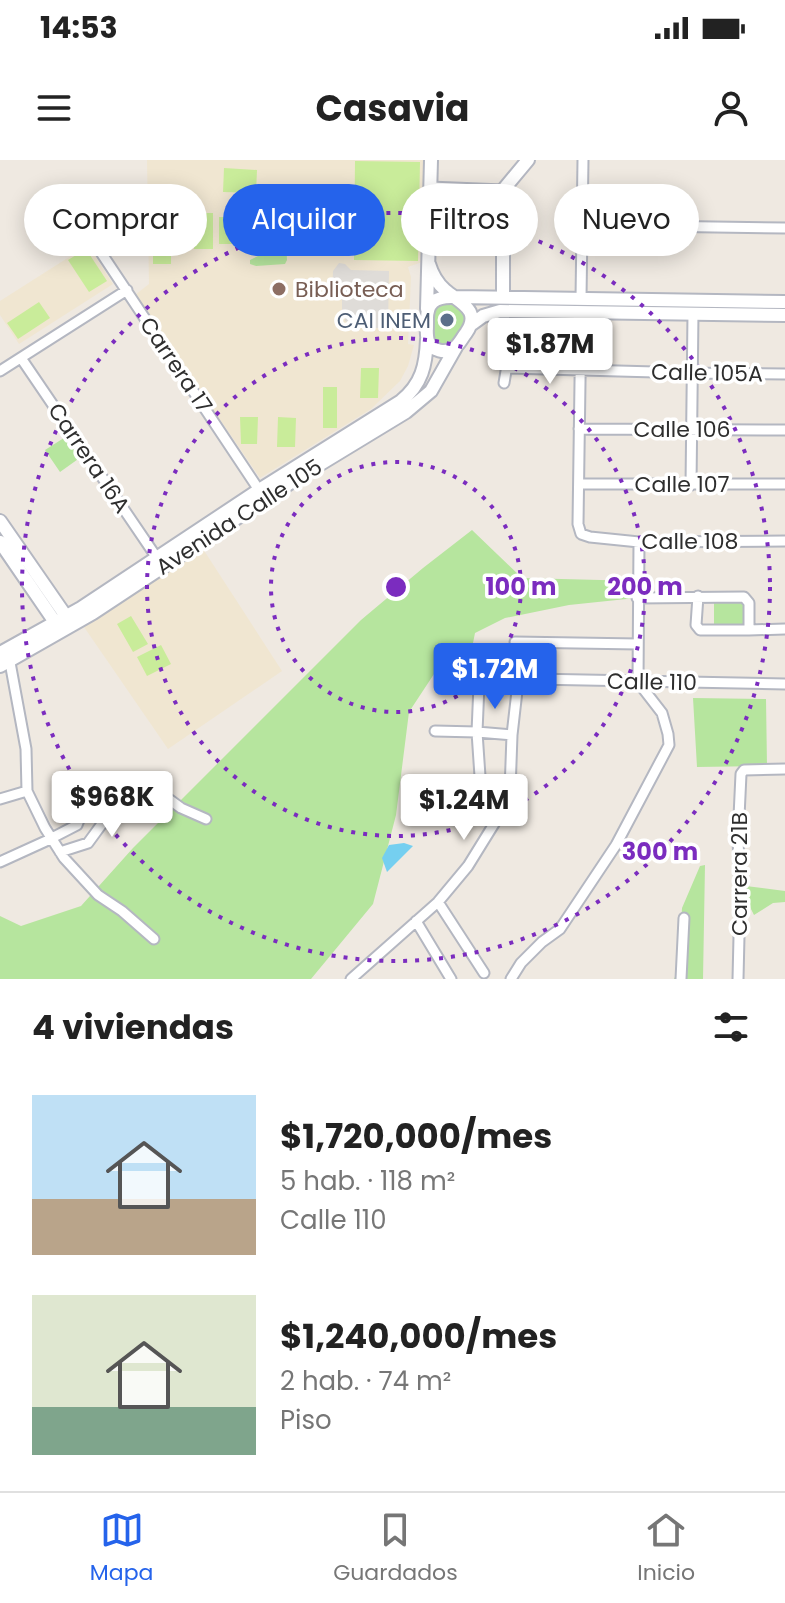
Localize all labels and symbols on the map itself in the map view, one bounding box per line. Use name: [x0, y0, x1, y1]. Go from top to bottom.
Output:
place label: Biblioteca: [295, 274, 404, 305]
marker: Biblioteca: [270, 280, 288, 298]
place label: CAI INEM: [337, 305, 431, 336]
street label: Carrera 17: [132, 311, 220, 419]
marker: CAI INEM: [438, 311, 456, 329]
pin: $1.87M: [485, 318, 615, 386]
street label: Calle 105A: [651, 357, 763, 389]
street label: Carrera 16A: [41, 397, 137, 519]
street label: Calle 106: [633, 414, 731, 445]
street label: Avenida Calle 105: [150, 451, 328, 583]
street label: Calle 107: [634, 469, 730, 500]
street label: Calle 108: [642, 526, 738, 557]
text: 100 m: [486, 570, 556, 603]
text: 200 m: [607, 570, 683, 603]
centre of rings: [382, 573, 410, 601]
pin: $1.72M: [430, 643, 560, 711]
street label: Calle 110: [607, 666, 697, 698]
pin: $968K: [56, 771, 168, 839]
pin: $1.24M: [399, 774, 529, 842]
street label: Carrera 21B: [724, 812, 755, 936]
text: 300 m: [622, 835, 698, 868]

